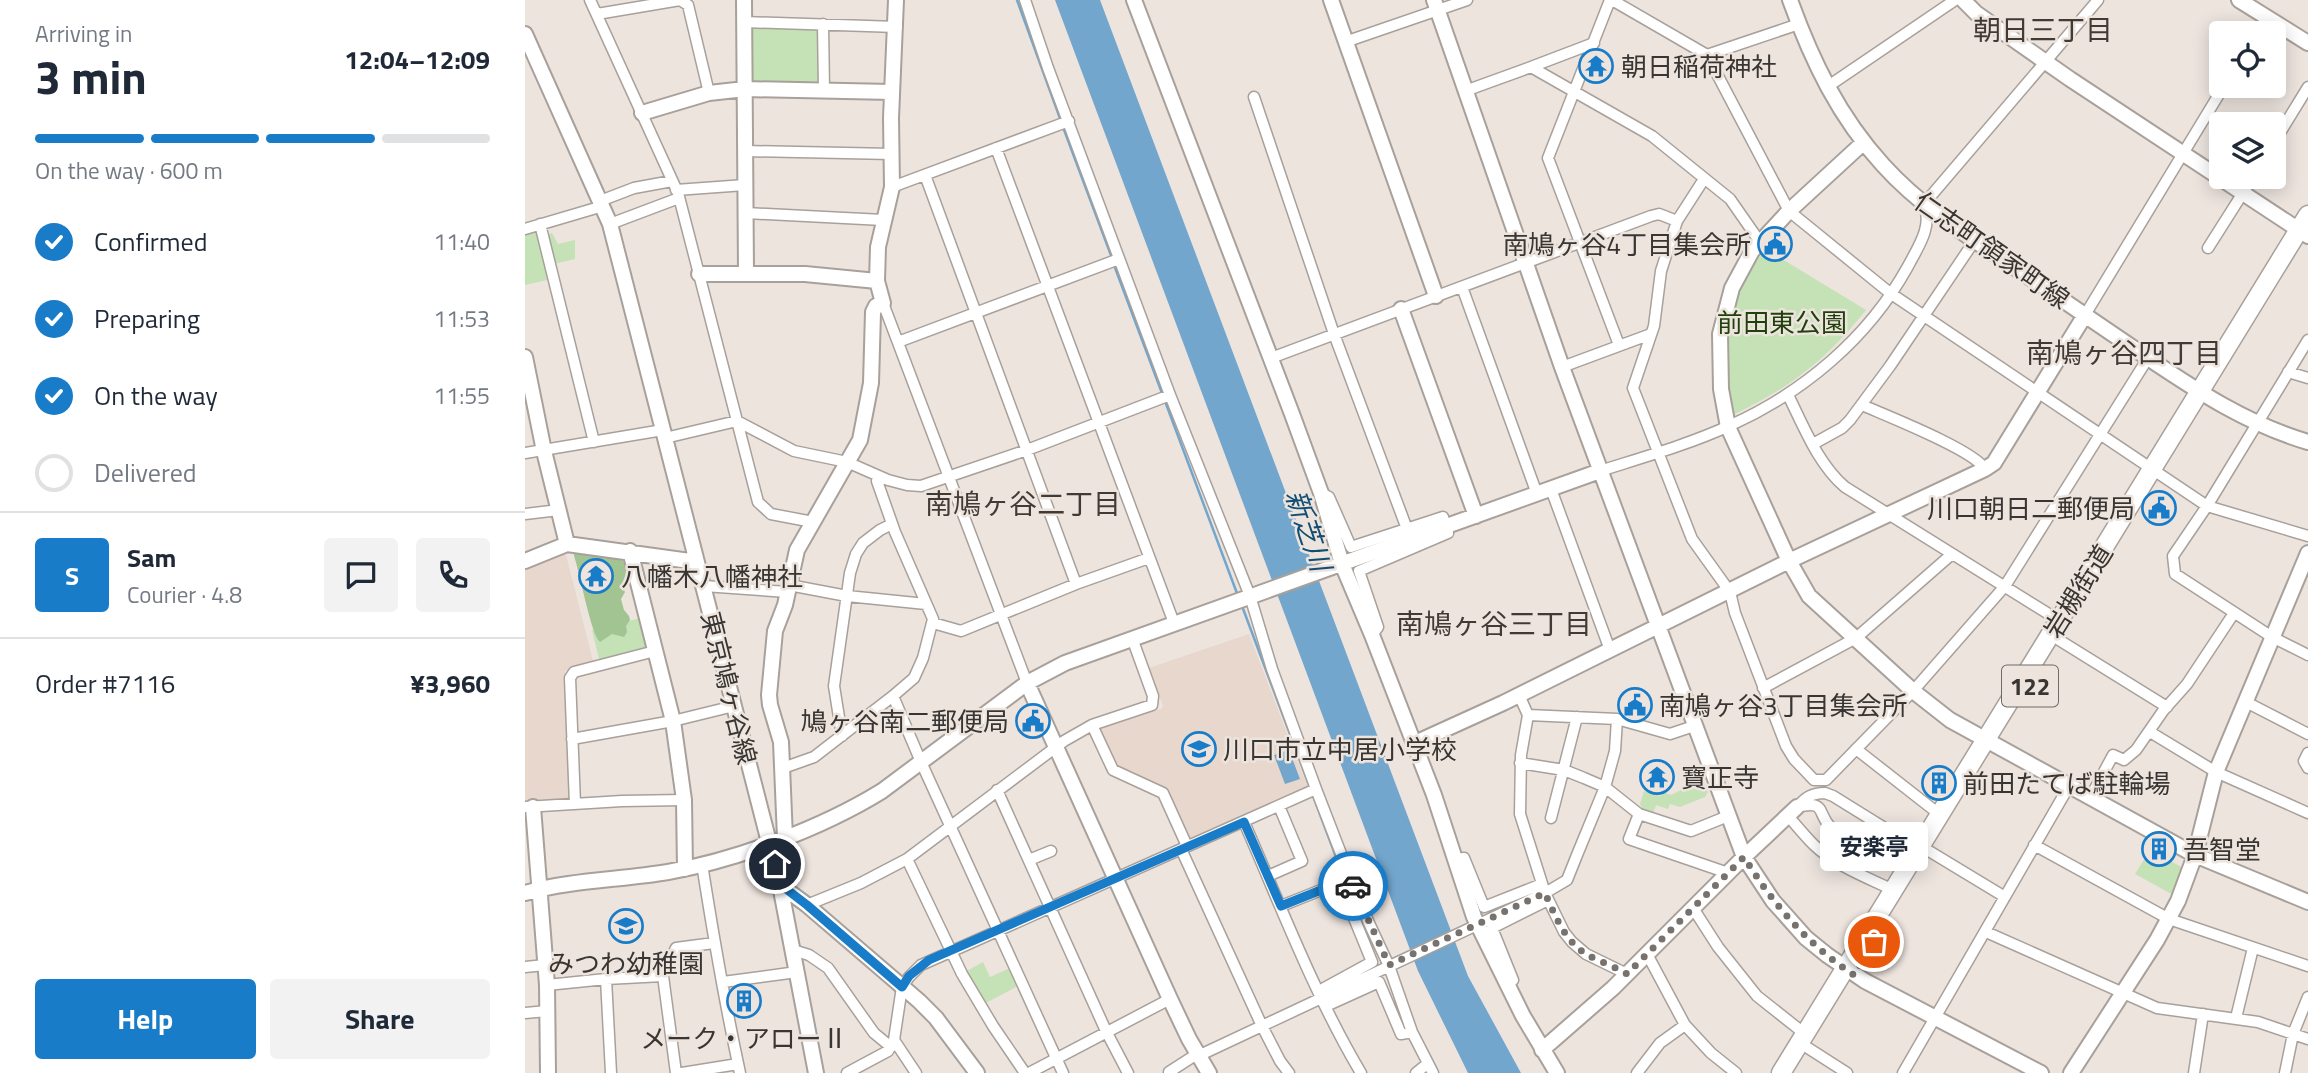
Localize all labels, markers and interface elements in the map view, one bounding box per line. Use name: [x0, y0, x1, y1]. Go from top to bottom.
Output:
district label: 朝日三丁目: [1973, 8, 2113, 51]
text: Arriving in: [35, 16, 132, 51]
map controls: [2209, 21, 2286, 189]
button: locate: [2209, 21, 2286, 98]
text: 12:04–12:09: [344, 40, 490, 79]
text: 3 min: [35, 42, 147, 112]
temple icon: 朝日稲荷神社: [1577, 47, 1615, 85]
place label: 朝日稲荷神社: [1621, 47, 1777, 86]
button: layers: [2209, 112, 2286, 189]
text: On the way · 600 m: [35, 153, 223, 188]
street label: 仁志町領家町線: [1906, 182, 2078, 318]
text: Confirmed: [94, 222, 208, 261]
icon: check: [35, 223, 73, 261]
text: 11:40: [433, 224, 490, 259]
place label: 南鳩ヶ谷4丁目集会所: [1502, 225, 1751, 264]
public building icon: 南鳩ヶ谷4丁目集会所: [1756, 225, 1794, 263]
text: Preparing: [94, 299, 200, 338]
icon: check: [35, 300, 73, 338]
text: 11:53: [433, 301, 490, 336]
park label: 前田東公園: [1717, 303, 1847, 342]
district label: 南鳩ヶ谷四丁目: [2026, 331, 2222, 374]
text: On the way: [94, 376, 218, 415]
icon: check: [35, 377, 73, 415]
text: 11:55: [433, 378, 490, 413]
text: Delivered: [94, 453, 197, 492]
district label: 南鳩ヶ谷二丁目: [925, 482, 1121, 525]
water label: 新芝川: [1275, 483, 1344, 580]
place label: 川口朝日二郵便局: [1927, 489, 2135, 528]
public building icon: 川口朝日二郵便局: [2140, 489, 2178, 527]
street label: 岩槻街道: [2034, 537, 2122, 645]
text: Sam: [127, 538, 176, 577]
button: chat: [324, 538, 398, 612]
button: phone: [416, 538, 490, 612]
text: S: [65, 556, 79, 595]
temple icon: 八幡木八幡神社: [577, 557, 615, 595]
place label: 八幡木八幡神社: [621, 557, 803, 596]
text: Courier · 4.8: [127, 577, 242, 612]
district label: 南鳩ヶ谷三丁目: [1396, 602, 1592, 645]
street label: 東京鳩ヶ谷線: [691, 608, 767, 768]
text: Order #7116: [35, 664, 175, 703]
text: ¥3,960: [410, 664, 490, 703]
road number: 122: [2002, 666, 2058, 706]
public building icon: 南鳩ヶ谷3丁目集会所: [1616, 686, 1654, 724]
place label: 南鳩ヶ谷3丁目集会所: [1659, 686, 1908, 725]
place label: 鳩ヶ谷南二郵便局: [801, 702, 1009, 741]
public building icon: 鳩ヶ谷南二郵便局: [1014, 702, 1052, 740]
school or university icon: 川口市立中居小学校: [1180, 730, 1218, 768]
place label: 川口市立中居小学校: [1223, 730, 1457, 769]
temple icon: 寶正寺: [1638, 758, 1676, 796]
place label: 寶正寺: [1681, 758, 1759, 797]
building icon: 前田たてば駐輪場: [1920, 764, 1958, 802]
place label: 前田たてば駐輪場: [1963, 764, 2170, 803]
callout: 安楽亭: [1820, 823, 1928, 872]
text: 安楽亭: [1840, 829, 1909, 864]
building icon: 吾智堂: [2140, 830, 2178, 868]
place label: 吾智堂: [2183, 830, 2261, 869]
pin: [745, 834, 805, 894]
icon: home: [756, 845, 794, 883]
courier: [1318, 851, 1388, 921]
icon: car: [1334, 867, 1372, 905]
school or university icon: みつわ幼稚園: [607, 907, 645, 945]
pin: [1844, 912, 1904, 972]
icon: bag: [1855, 923, 1893, 961]
place label: みつわ幼稚園: [548, 944, 704, 983]
button: Help: [35, 979, 256, 1059]
button: Share: [270, 979, 490, 1059]
building icon: メーク・アローⅡ: [725, 982, 763, 1020]
place label: メーク・アローⅡ: [640, 1019, 848, 1058]

